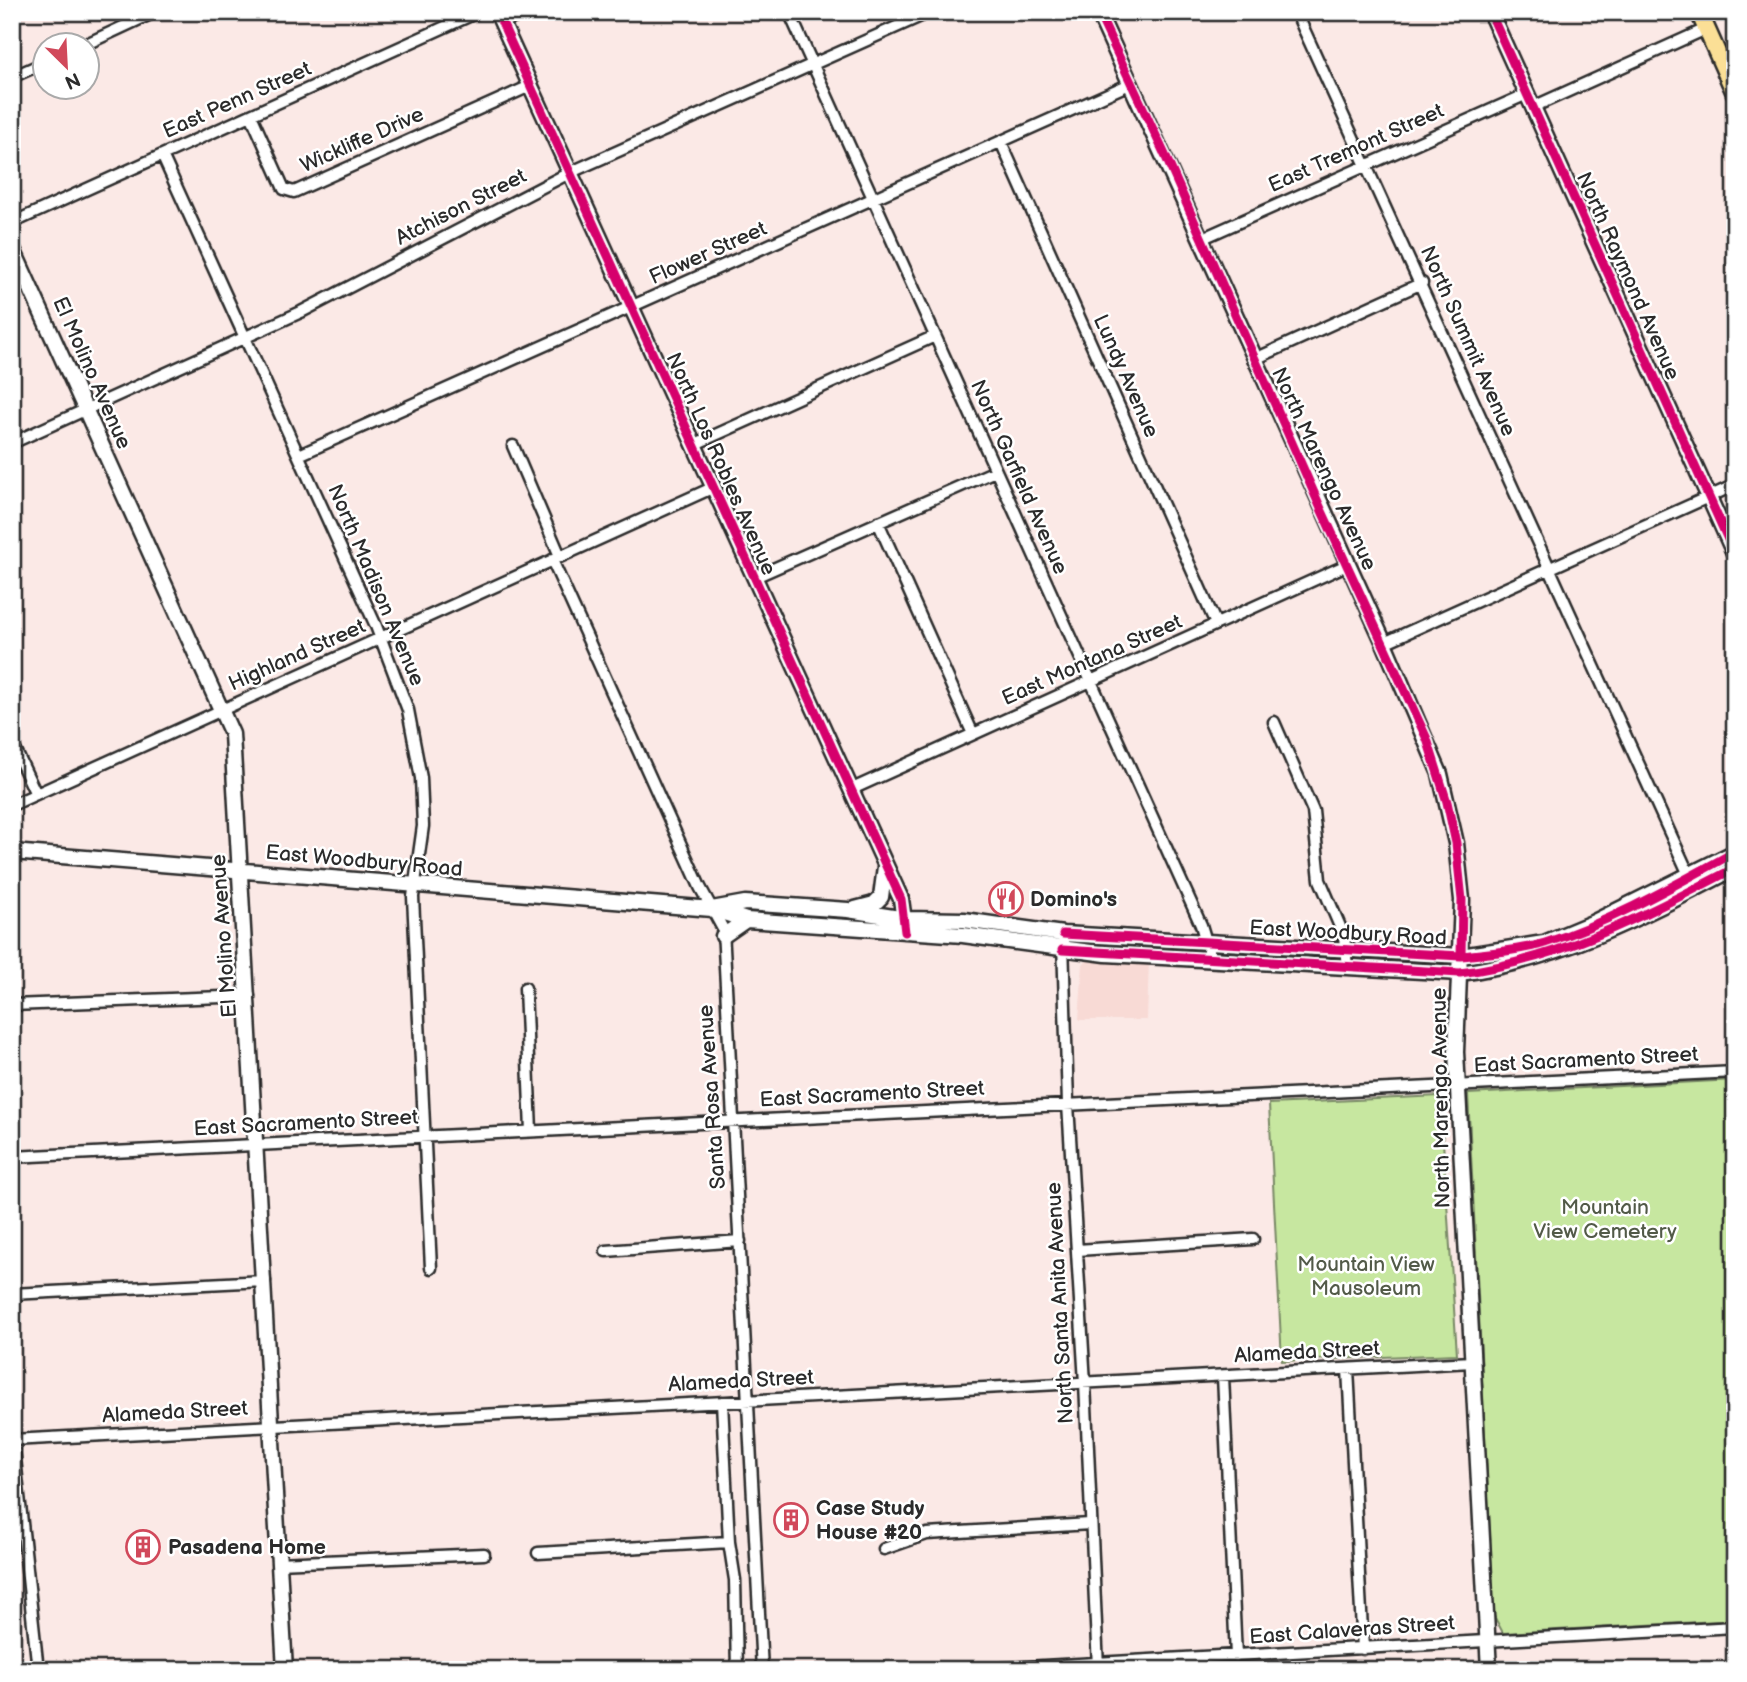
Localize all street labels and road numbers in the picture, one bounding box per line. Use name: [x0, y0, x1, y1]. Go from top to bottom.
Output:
street label: East Penn Street: [159, 56, 316, 144]
street label: East Tremont Street: [1264, 98, 1448, 198]
street label: Wickliffe Drive: [297, 102, 427, 178]
street label: Atchison Street: [391, 163, 531, 251]
street label: North Raymond Avenue: [1571, 168, 1685, 384]
street label: Flower Street: [645, 216, 771, 290]
street label: North Summit Avenue: [1415, 242, 1521, 440]
street label: El Molino Avenue: [47, 293, 137, 453]
street label: Lundy Avenue: [1088, 311, 1164, 441]
street label: North Los Robles Avenue: [661, 349, 781, 579]
street label: North Marengo Avenue: [1266, 364, 1382, 574]
street label: North Garfield Avenue: [965, 376, 1073, 578]
street label: North Madison Avenue: [322, 480, 430, 690]
street label: East Montana Street: [998, 609, 1186, 711]
street label: Highland Street: [225, 613, 370, 696]
street label: East Woodbury Road: [264, 840, 464, 882]
street label: El Molino Avenue: [206, 853, 242, 1019]
street label: East Woodbury Road: [1249, 915, 1447, 951]
street label: North Marengo Avenue: [1427, 987, 1455, 1209]
street label: Santa Rosa Avenue: [693, 1004, 731, 1190]
street label: East Sacramento Street: [1473, 1042, 1700, 1078]
street label: East Sacramento Street: [759, 1076, 986, 1112]
street label: East Sacramento Street: [193, 1105, 420, 1141]
street label: North Santa Anita Avenue: [1041, 1181, 1079, 1425]
street label: Alameda Street: [1233, 1336, 1381, 1368]
street label: Alameda Street: [667, 1365, 815, 1397]
street label: Alameda Street: [101, 1396, 249, 1428]
street label: East Calaveras Street: [1248, 1610, 1456, 1650]

